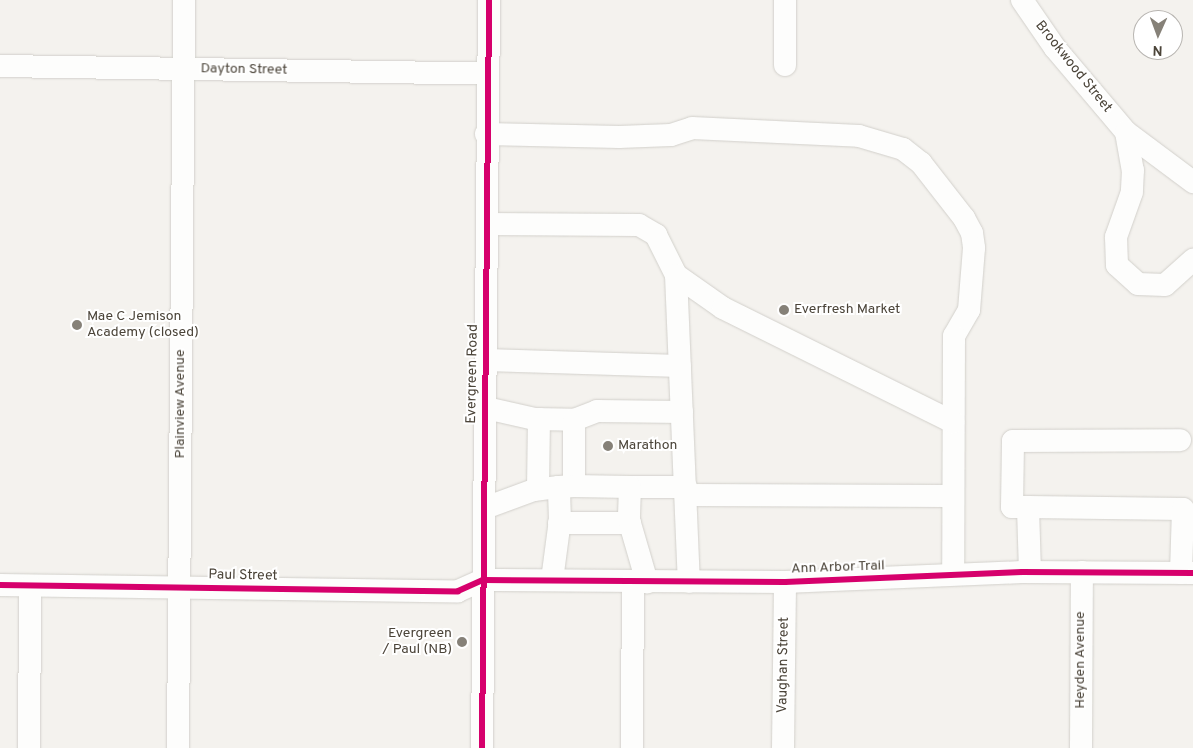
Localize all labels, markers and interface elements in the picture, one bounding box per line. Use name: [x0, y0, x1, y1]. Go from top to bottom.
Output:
north arrow: [1133, 10, 1183, 60]
street label: Brookwood Street: [1031, 18, 1115, 116]
text: N: [1152, 41, 1163, 58]
street label: Dayton Street: [200, 61, 288, 79]
place label: Everfresh Market: [794, 302, 900, 318]
marker: Everfresh Market: [778, 304, 790, 316]
place label: Mae C Jemison Academy (closed): [87, 309, 199, 342]
marker: Mae C Jemison Academy (closed): [71, 319, 83, 331]
street label: Evergreen Road: [464, 324, 482, 424]
street label: Plainview Avenue: [173, 349, 189, 459]
place label: Marathon: [618, 438, 677, 454]
marker: Marathon: [602, 440, 614, 452]
street label: Ann Arbor Trail: [790, 558, 886, 578]
street label: Paul Street: [208, 567, 278, 585]
street label: Heyden Avenue: [1073, 611, 1089, 709]
street label: Vaughan Street: [775, 617, 793, 713]
place label: Evergreen / Paul (NB): [383, 626, 452, 658]
marker: Evergreen / Paul (NB): [456, 636, 468, 648]

